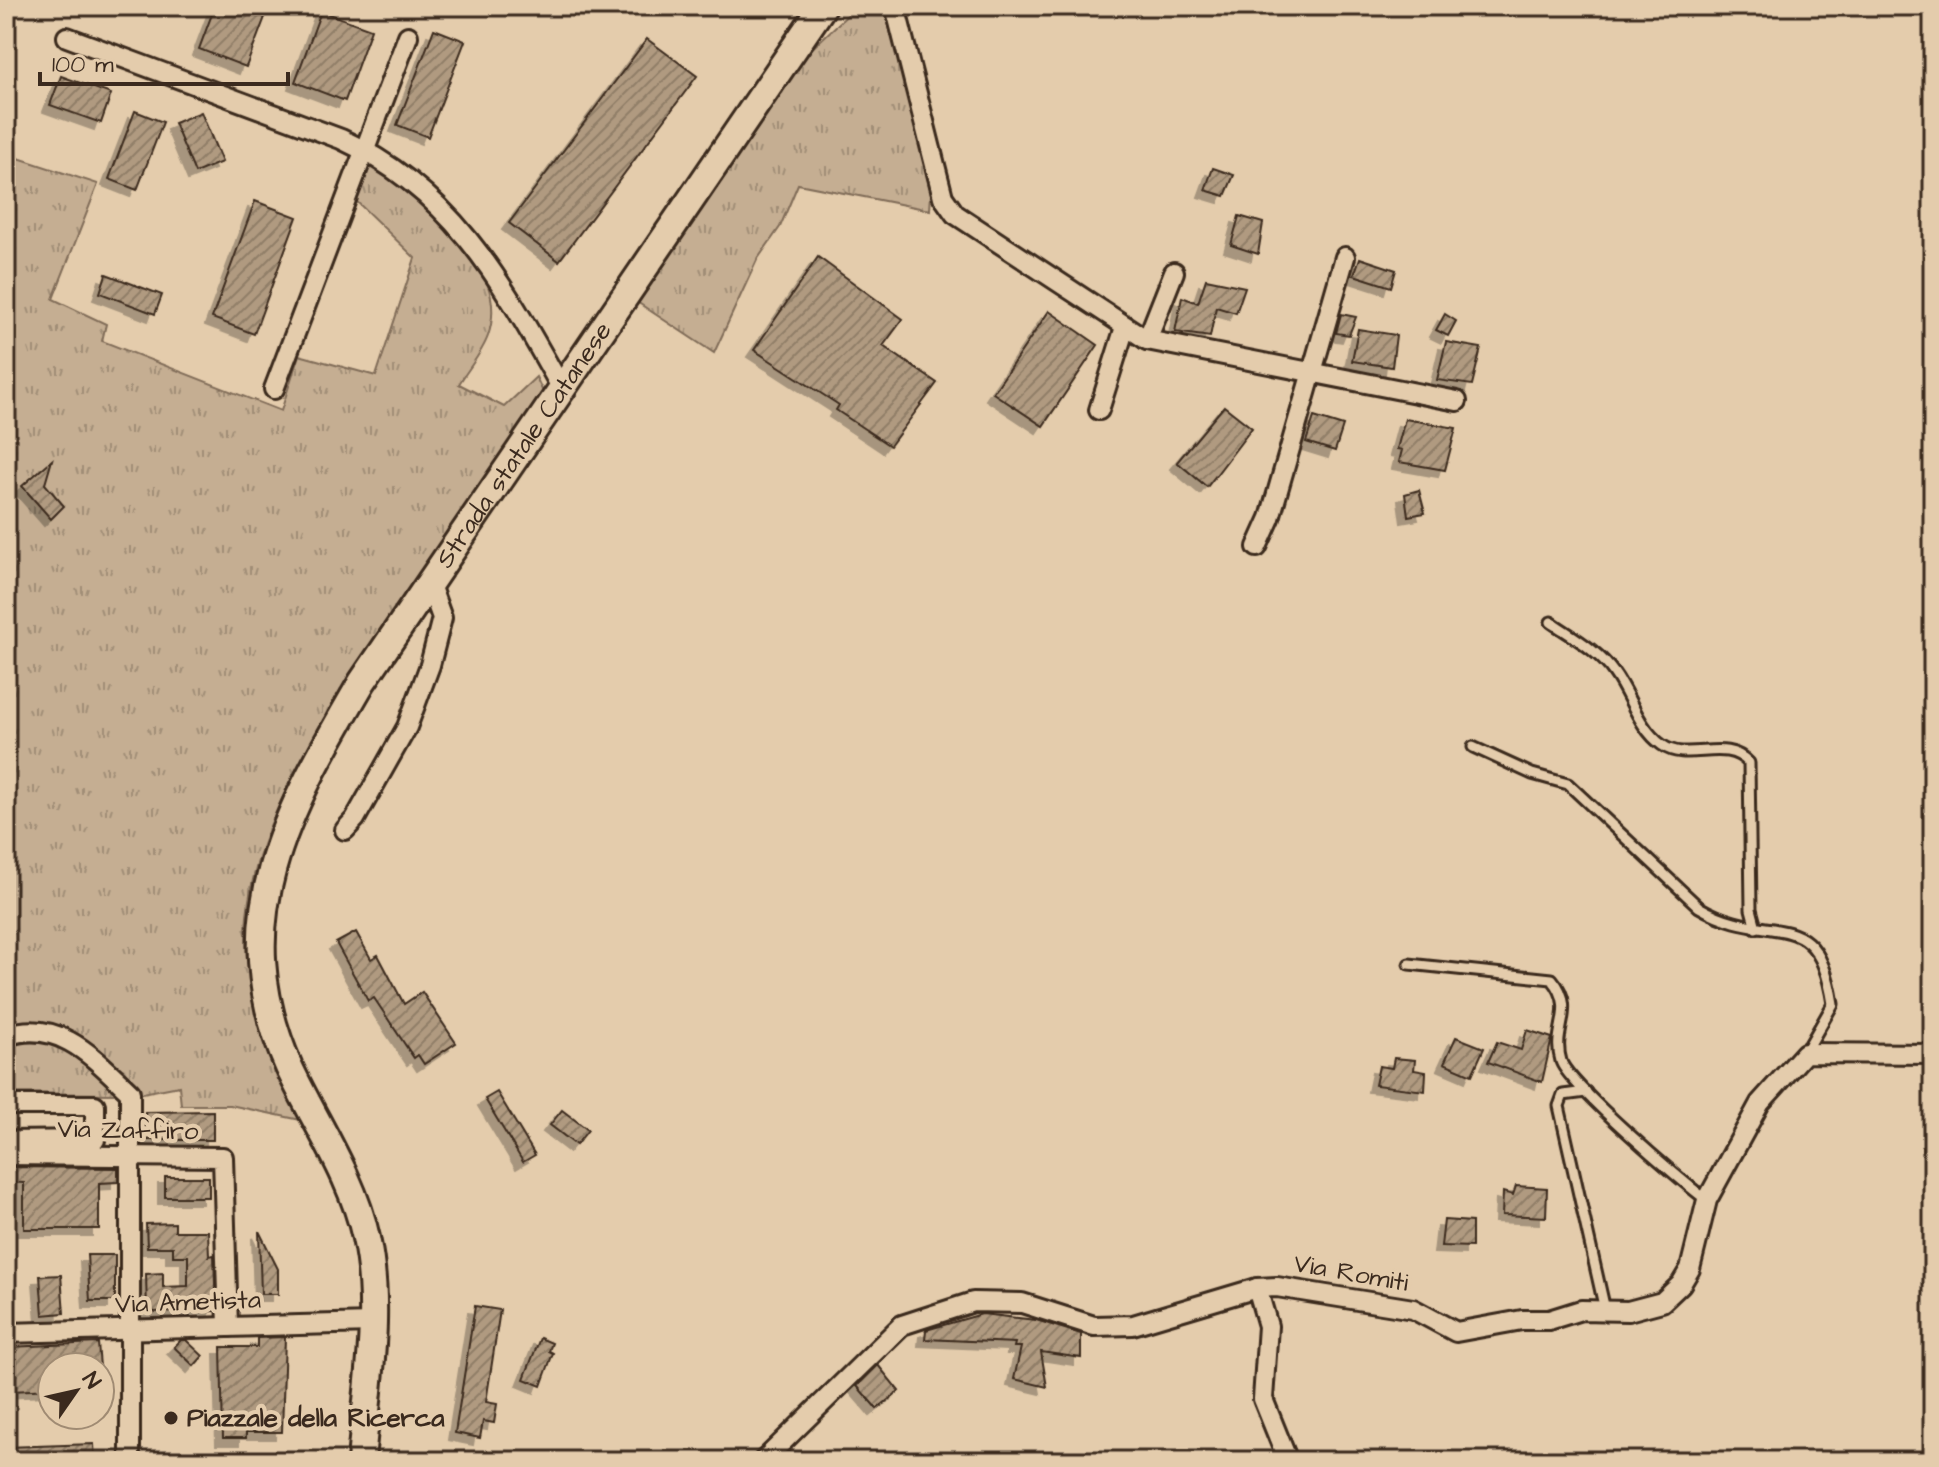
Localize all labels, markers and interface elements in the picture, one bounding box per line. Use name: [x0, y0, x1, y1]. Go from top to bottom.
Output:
scale bar: [40, 36, 288, 86]
text: 100 m: [52, 48, 114, 82]
street label: Strada statale Catanese: [427, 315, 620, 575]
street label: Via Zaffiro: [57, 1111, 199, 1149]
street label: Via Romiti: [1291, 1245, 1411, 1301]
street label: Via Ametista: [114, 1281, 262, 1323]
north arrow: [36, 1351, 116, 1431]
text: N: [75, 1366, 108, 1395]
place label: Piazzale della Ricerca: [187, 1400, 445, 1436]
marker: Piazzale della Ricerca: [162, 1409, 180, 1427]

